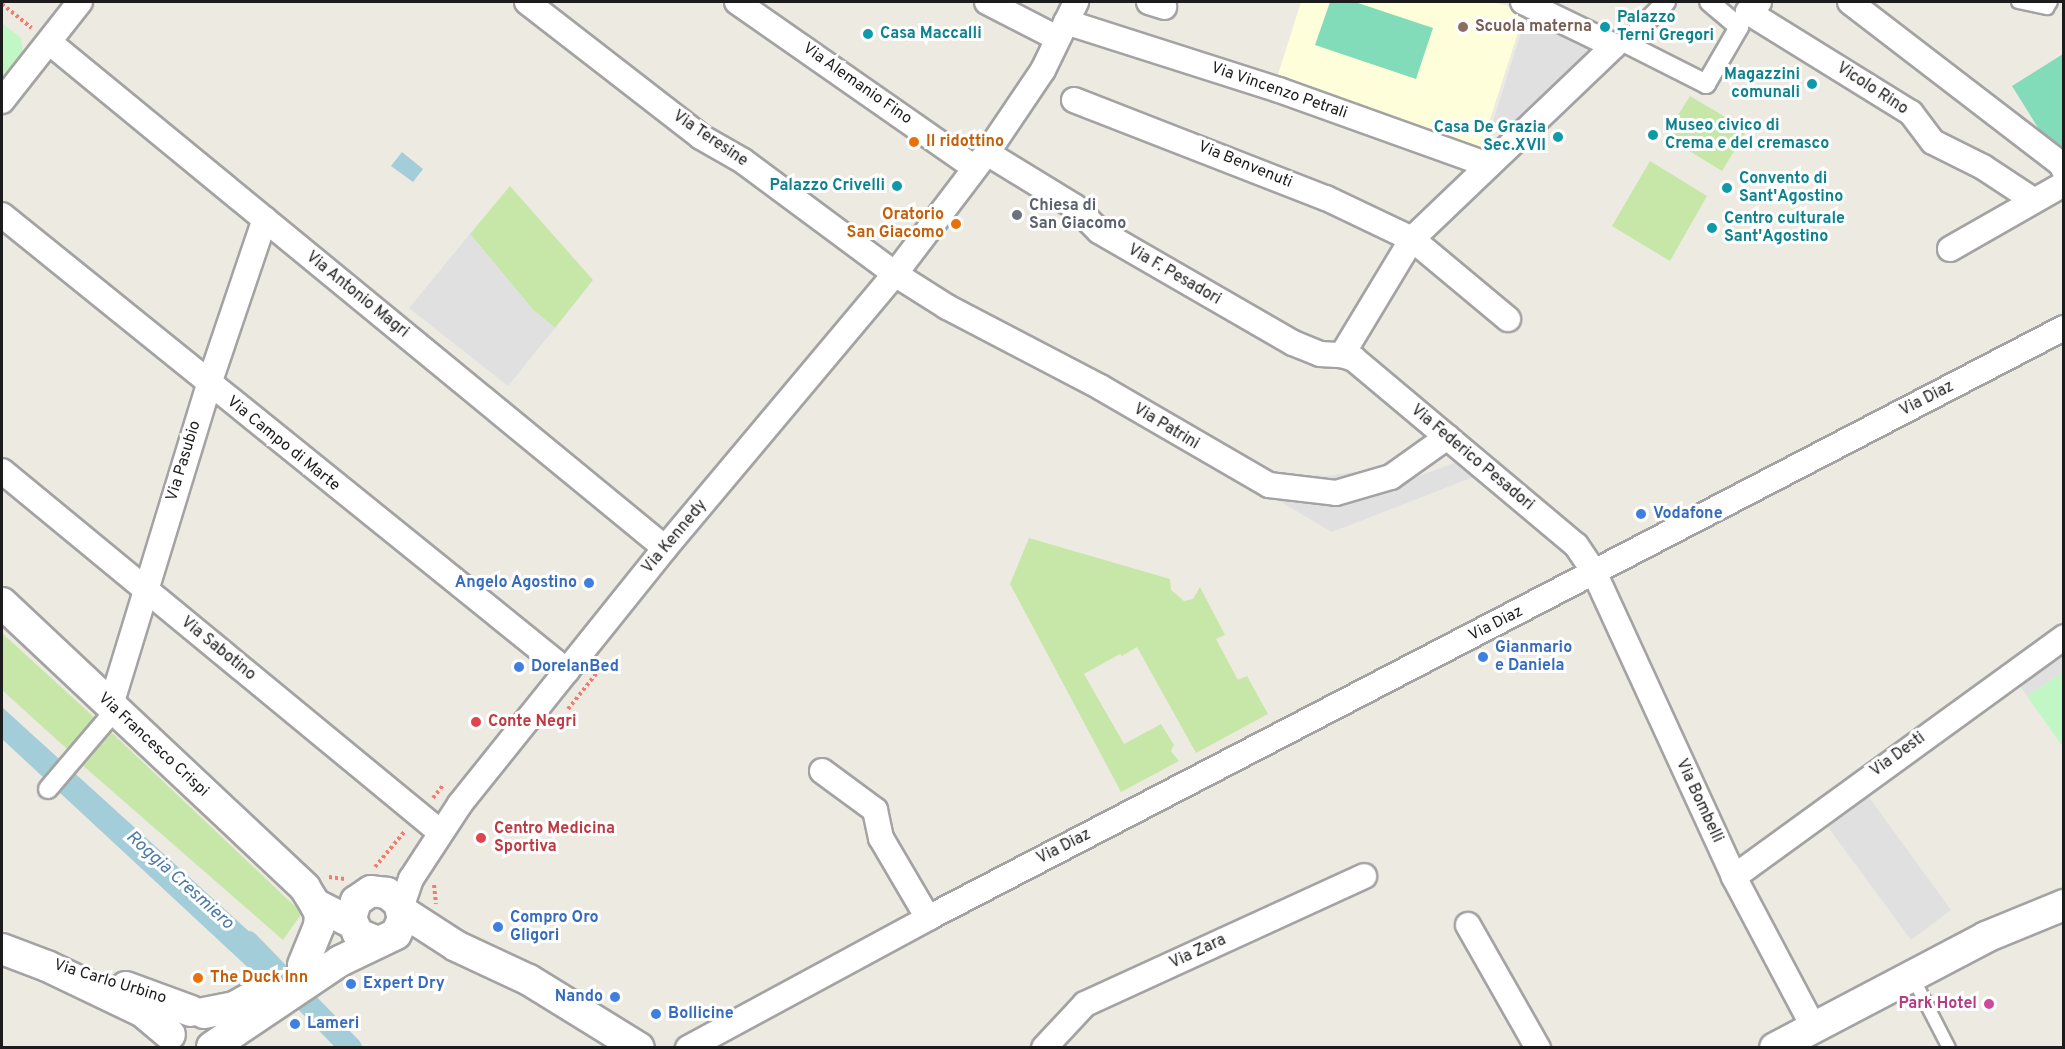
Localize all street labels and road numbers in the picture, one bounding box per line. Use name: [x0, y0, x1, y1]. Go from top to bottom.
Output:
street label: Via Alemanio Fino: [798, 39, 916, 129]
street label: Via Vincenzo Petrali: [1208, 59, 1350, 123]
street label: Vicolo Rino: [1833, 59, 1911, 119]
street label: Via Teresine: [669, 107, 751, 171]
street label: Via Benvenuti: [1195, 137, 1295, 193]
street label: Via F. Pesadori: [1124, 241, 1224, 309]
street label: Via Antonio Magri: [302, 248, 412, 342]
street label: Via Diaz: [1897, 377, 1957, 421]
street label: Via Campo di Marte: [222, 392, 344, 496]
street label: Via Patrini: [1130, 400, 1202, 454]
street label: Via Federico Pesadori: [1407, 401, 1537, 515]
street label: Via Pasubio: [163, 418, 205, 504]
street label: Via Kennedy: [639, 496, 711, 578]
street label: Via Diaz: [1466, 602, 1526, 646]
street label: Via Sabotino: [177, 613, 259, 685]
street label: Via Francesco Crispi: [94, 689, 212, 801]
street label: Via Desti: [1867, 729, 1929, 781]
street label: Via Bombelli: [1671, 756, 1727, 846]
street label: Via Diaz: [1034, 825, 1094, 869]
street label: Via Zara: [1167, 931, 1229, 973]
street label: Via Carlo Urbino: [51, 956, 169, 1008]

